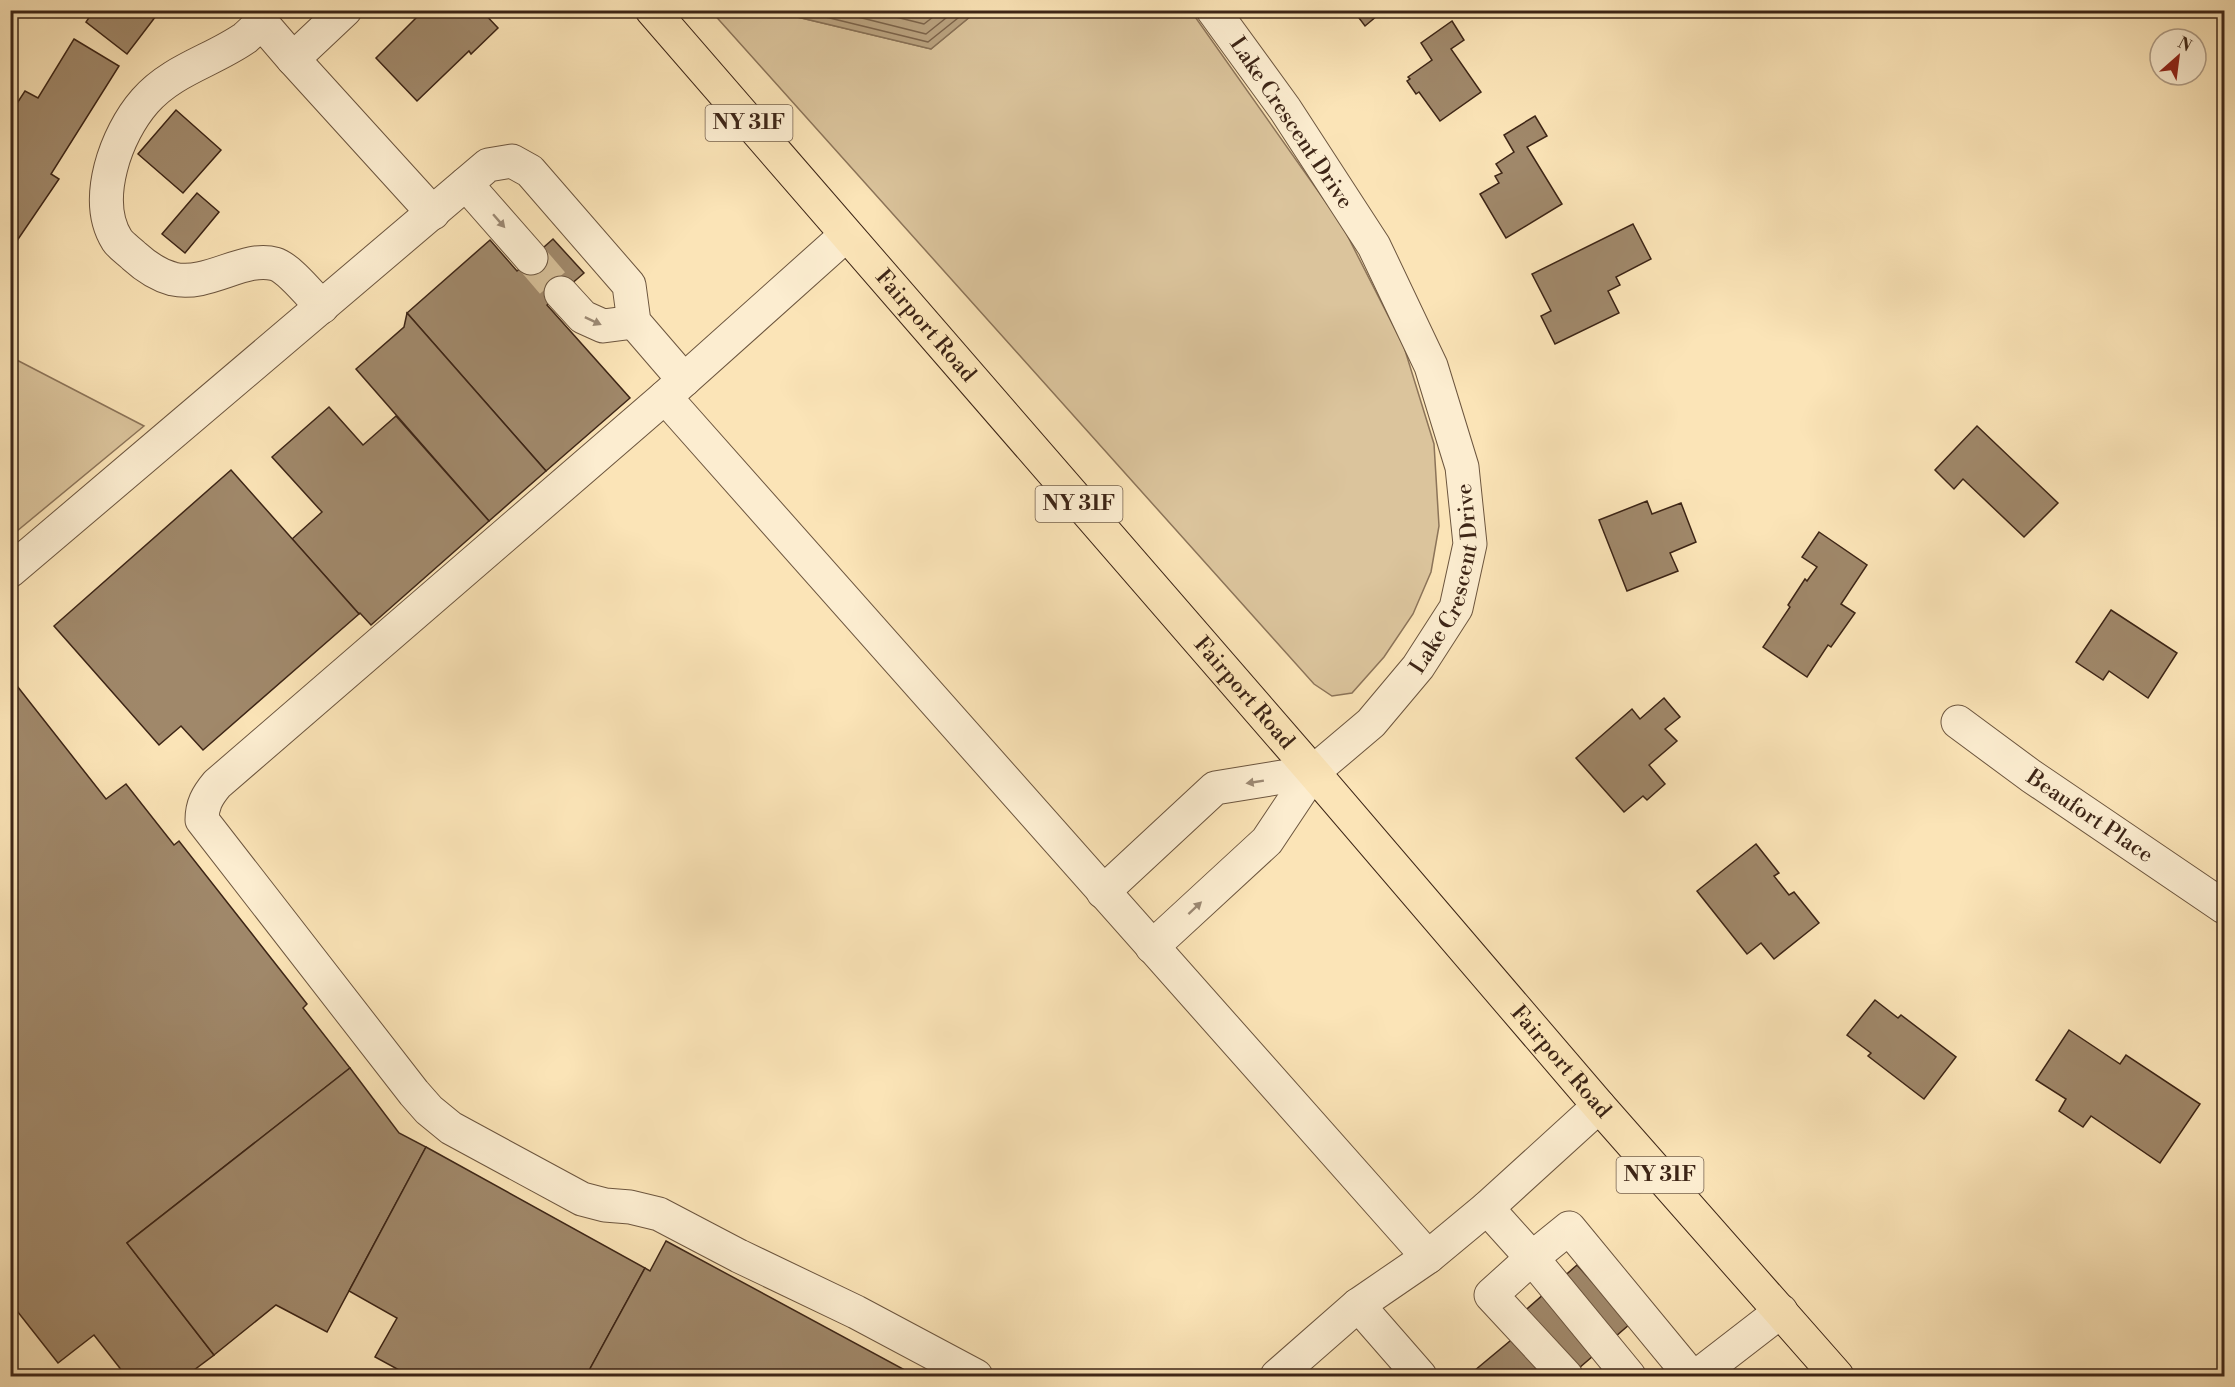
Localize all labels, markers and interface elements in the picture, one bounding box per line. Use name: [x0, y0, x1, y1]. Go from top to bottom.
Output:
north arrow: [2148, 27, 2208, 87]
street label: Lake Crescent Drive: [1223, 32, 1359, 214]
text: N: [2174, 33, 2195, 57]
road number: NY 31F: [706, 105, 792, 141]
one-way arrow: [492, 213, 505, 228]
street label: Fairport Road: [870, 264, 982, 388]
one-way arrow: [584, 317, 601, 326]
street label: Lake Crescent Drive: [1404, 482, 1483, 679]
road number: NY 31F: [1036, 486, 1122, 522]
street label: Fairport Road: [1188, 631, 1301, 755]
street label: Beaufort Place: [2020, 763, 2159, 869]
one-way arrow: [1245, 777, 1264, 786]
one-way arrow: [1187, 901, 1202, 915]
street label: Fairport Road: [1505, 1000, 1617, 1124]
road number: NY 31F: [1616, 1157, 1704, 1193]

